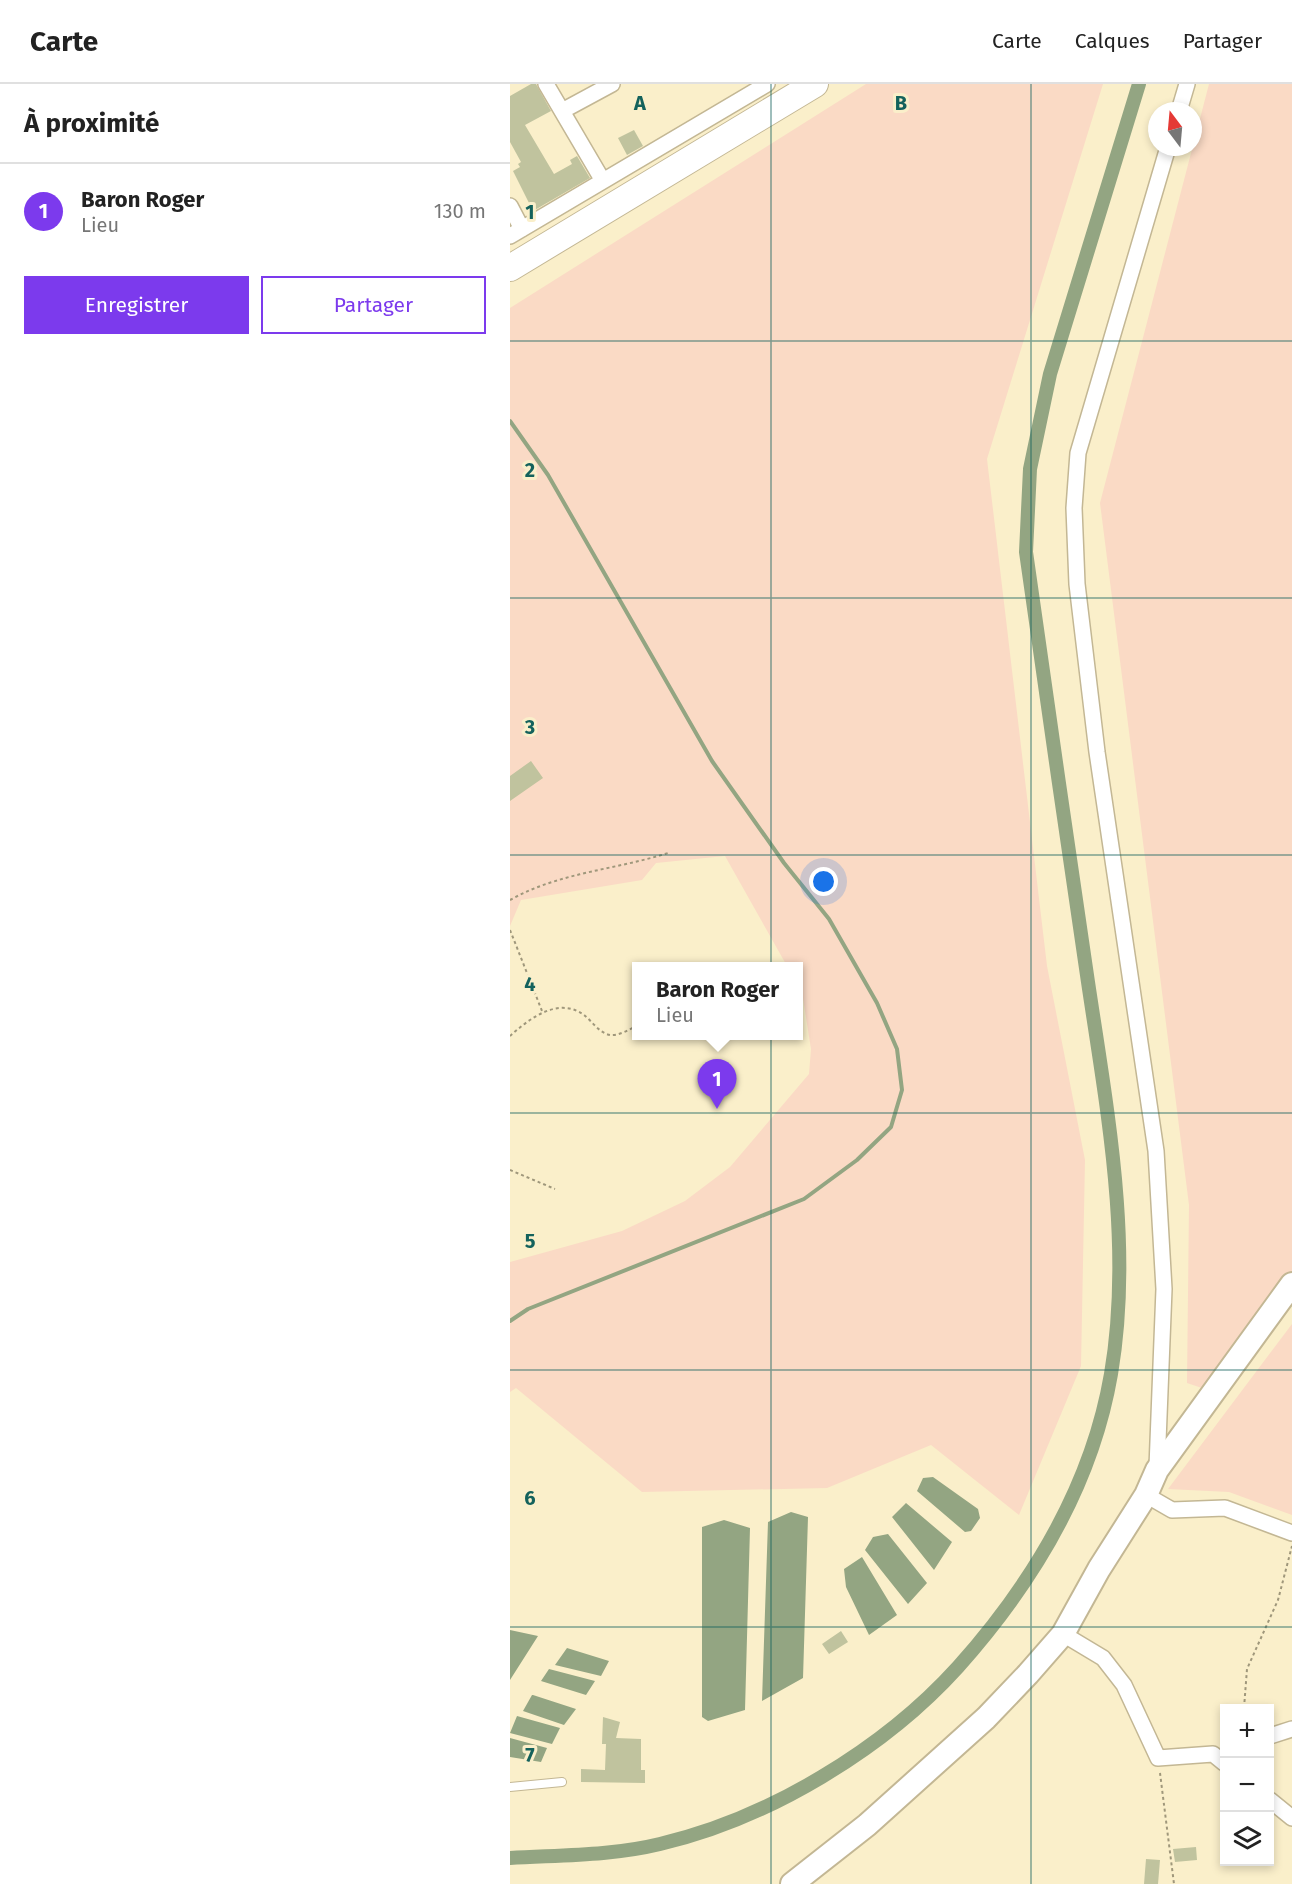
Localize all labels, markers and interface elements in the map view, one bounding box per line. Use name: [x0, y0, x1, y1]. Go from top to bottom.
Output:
text: Carte: [30, 25, 98, 58]
text: Carte: [992, 28, 1042, 54]
text: Calques: [1075, 28, 1150, 54]
text: Partager: [1183, 28, 1262, 54]
text: A: [633, 91, 647, 115]
text: B: [895, 91, 907, 115]
north arrow: [1148, 102, 1202, 156]
text: À proximité: [24, 108, 159, 139]
text: Baron Roger: [81, 186, 204, 213]
text: 1: [39, 199, 48, 223]
text: 130 m: [434, 199, 486, 223]
text: 1: [525, 200, 535, 224]
text: Lieu: [81, 213, 119, 237]
button: Enregistrer: [24, 276, 249, 334]
button: Partager: [261, 276, 486, 334]
text: 2: [525, 458, 535, 482]
text: 3: [524, 715, 535, 739]
your location: [809, 867, 838, 896]
popup: [632, 962, 803, 1040]
text: 4: [524, 972, 536, 996]
text: Baron Roger: [656, 976, 779, 1003]
text: Lieu: [656, 1003, 694, 1027]
pin: 1: [698, 1060, 736, 1109]
text: 5: [525, 1229, 536, 1253]
text: 6: [524, 1486, 536, 1510]
map controls: [1220, 1704, 1274, 1866]
button: +: [1220, 1704, 1274, 1758]
text: 7: [525, 1743, 535, 1767]
button: −: [1220, 1758, 1274, 1812]
button: layers: [1220, 1812, 1274, 1866]

